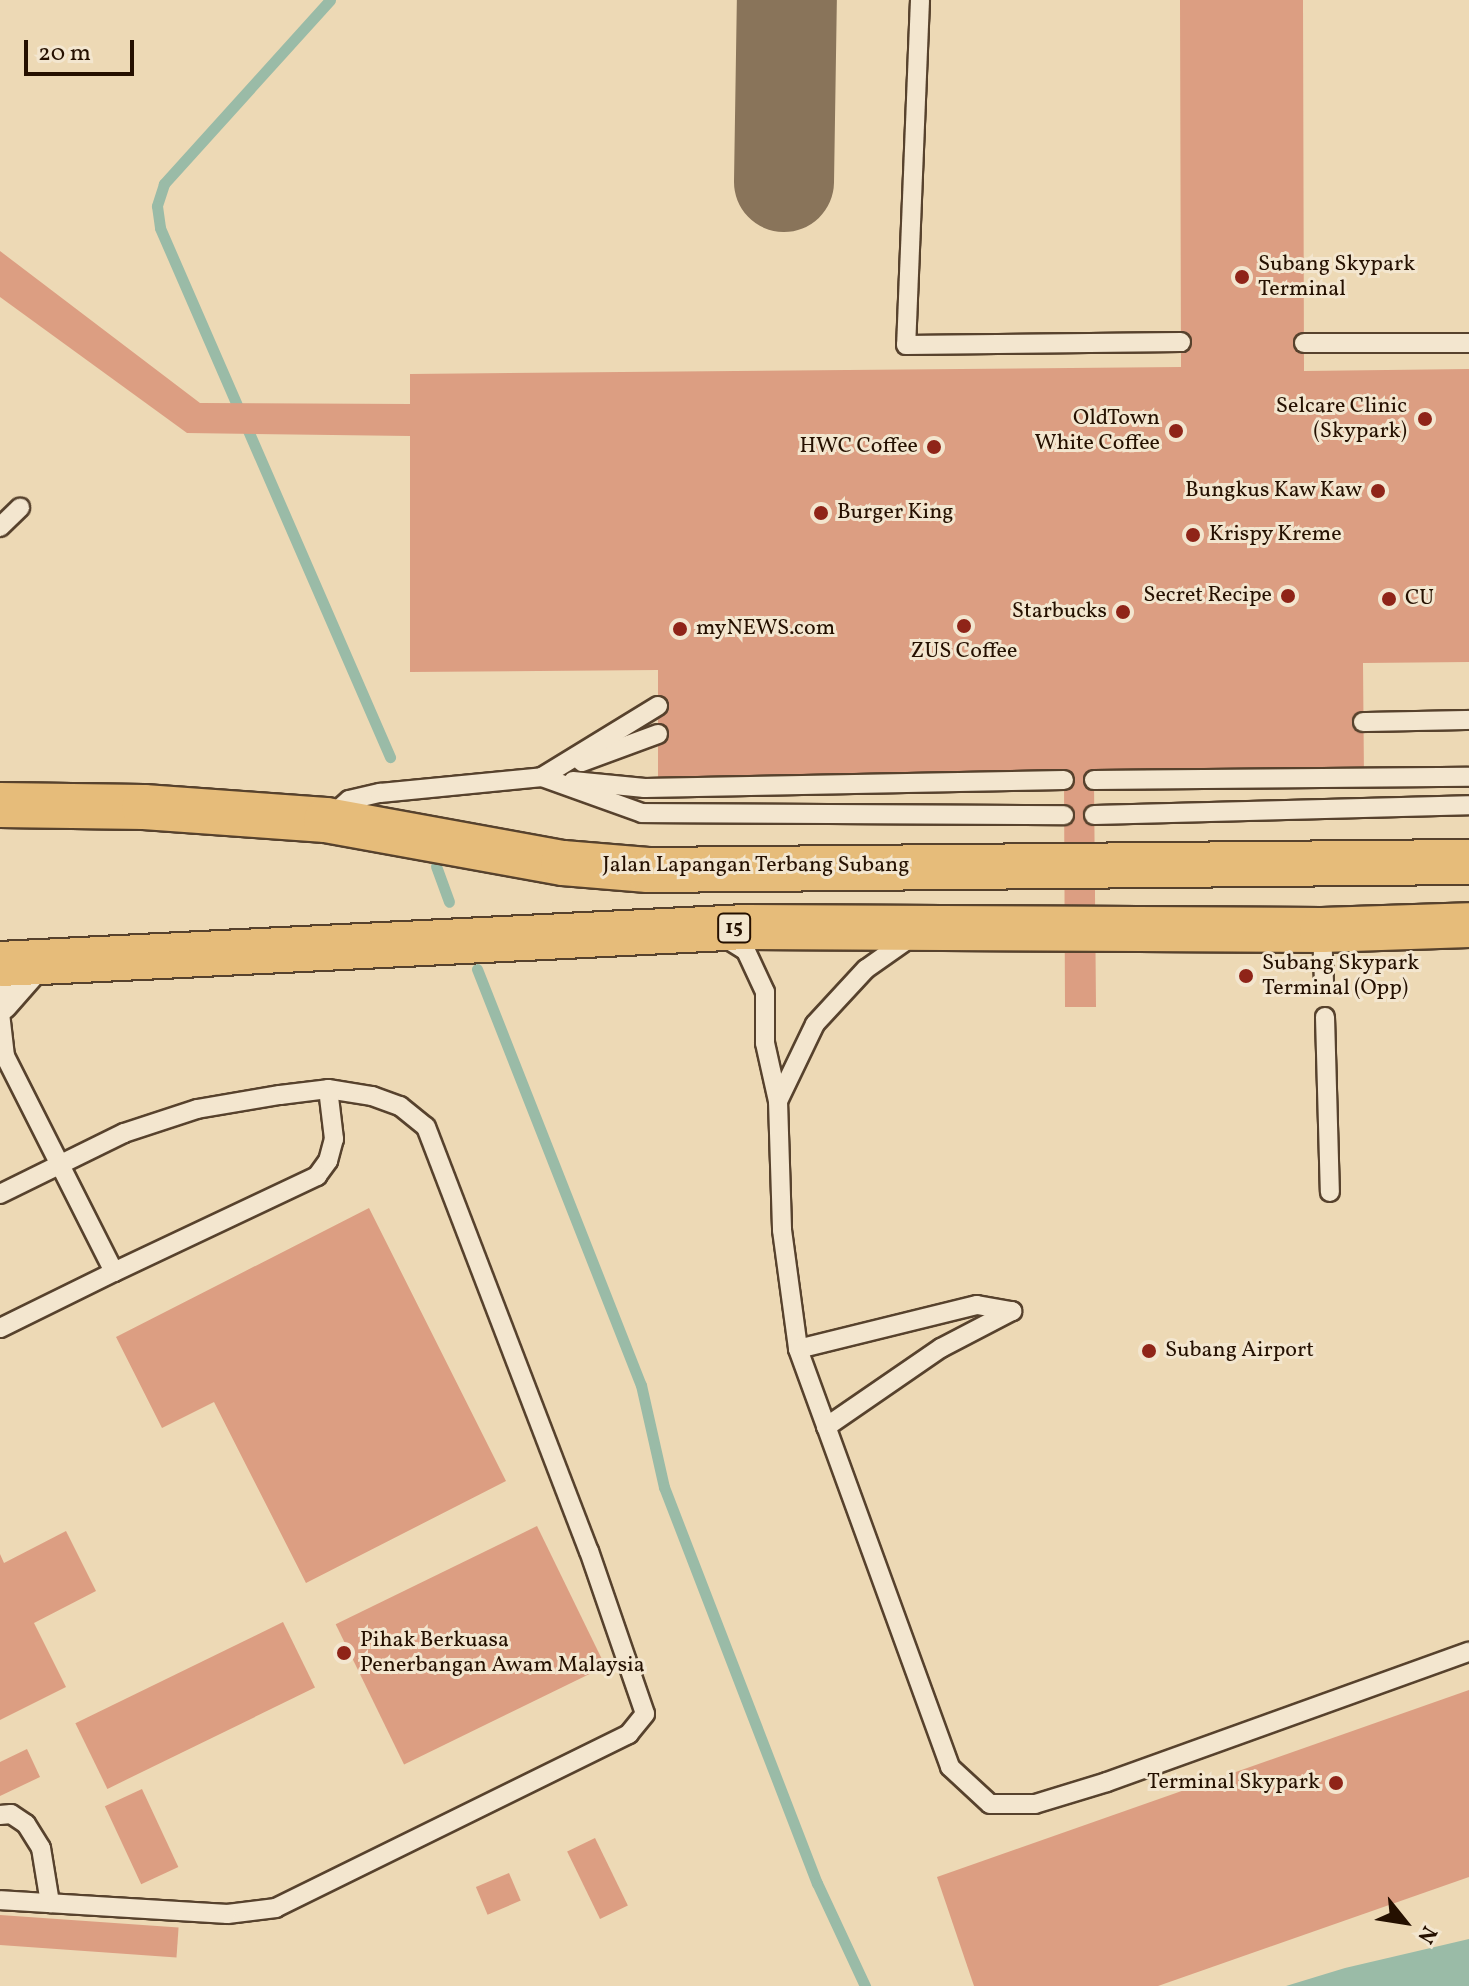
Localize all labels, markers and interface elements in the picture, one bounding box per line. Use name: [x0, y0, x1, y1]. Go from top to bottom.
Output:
scale bar: [28, 24, 138, 74]
text: 20 m: [38, 37, 91, 71]
place label: Subang Skypark Terminal: [1258, 251, 1415, 302]
marker: Subang Skypark Terminal: [1233, 268, 1251, 286]
place label: Selcare Clinic (Skypark): [1276, 393, 1407, 444]
place label: OldTown White Coffee: [1035, 405, 1160, 456]
marker: Selcare Clinic (Skypark): [1414, 408, 1436, 430]
marker: OldTown White Coffee: [1167, 422, 1185, 440]
place label: HWC Coffee: [799, 434, 918, 460]
marker: HWC Coffee: [925, 438, 943, 456]
place label: Bungkus Kaw Kaw: [1184, 478, 1362, 504]
marker: Bungkus Kaw Kaw: [1369, 482, 1387, 500]
place label: Burger King: [837, 500, 954, 526]
marker: Burger King: [812, 504, 830, 522]
place label: Krispy Kreme: [1209, 522, 1342, 548]
marker: Krispy Kreme: [1184, 526, 1202, 544]
place label: Secret Recipe: [1143, 583, 1272, 609]
place label: CU: [1405, 586, 1434, 612]
marker: Secret Recipe: [1279, 587, 1297, 605]
marker: CU: [1380, 590, 1398, 608]
place label: Starbucks: [1012, 599, 1107, 625]
marker: Starbucks: [1114, 603, 1132, 621]
place label: myNEWS.com: [696, 616, 835, 642]
marker: ZUS Coffee: [955, 617, 973, 635]
marker: myNEWS.com: [671, 620, 689, 638]
place label: ZUS Coffee: [911, 639, 1017, 665]
street label: Jalan Lapangan Terbang Subang: [602, 853, 910, 879]
road number: 15: [716, 912, 752, 944]
place label: Subang Skypark Terminal (Opp): [1262, 950, 1419, 1002]
marker: Subang Skypark Terminal (Opp): [1237, 967, 1255, 985]
place label: Subang Airport: [1165, 1338, 1314, 1364]
marker: Subang Airport: [1140, 1342, 1158, 1360]
place label: Pihak Berkuasa Penerbangan Awam Malaysia: [360, 1627, 645, 1678]
marker: Pihak Berkuasa Penerbangan Awam Malaysia: [335, 1644, 353, 1662]
place label: Terminal Skypark: [1147, 1770, 1320, 1796]
marker: Terminal Skypark: [1327, 1774, 1345, 1792]
north arrow: [1365, 1882, 1445, 1962]
text: N: [1409, 1920, 1444, 1949]

